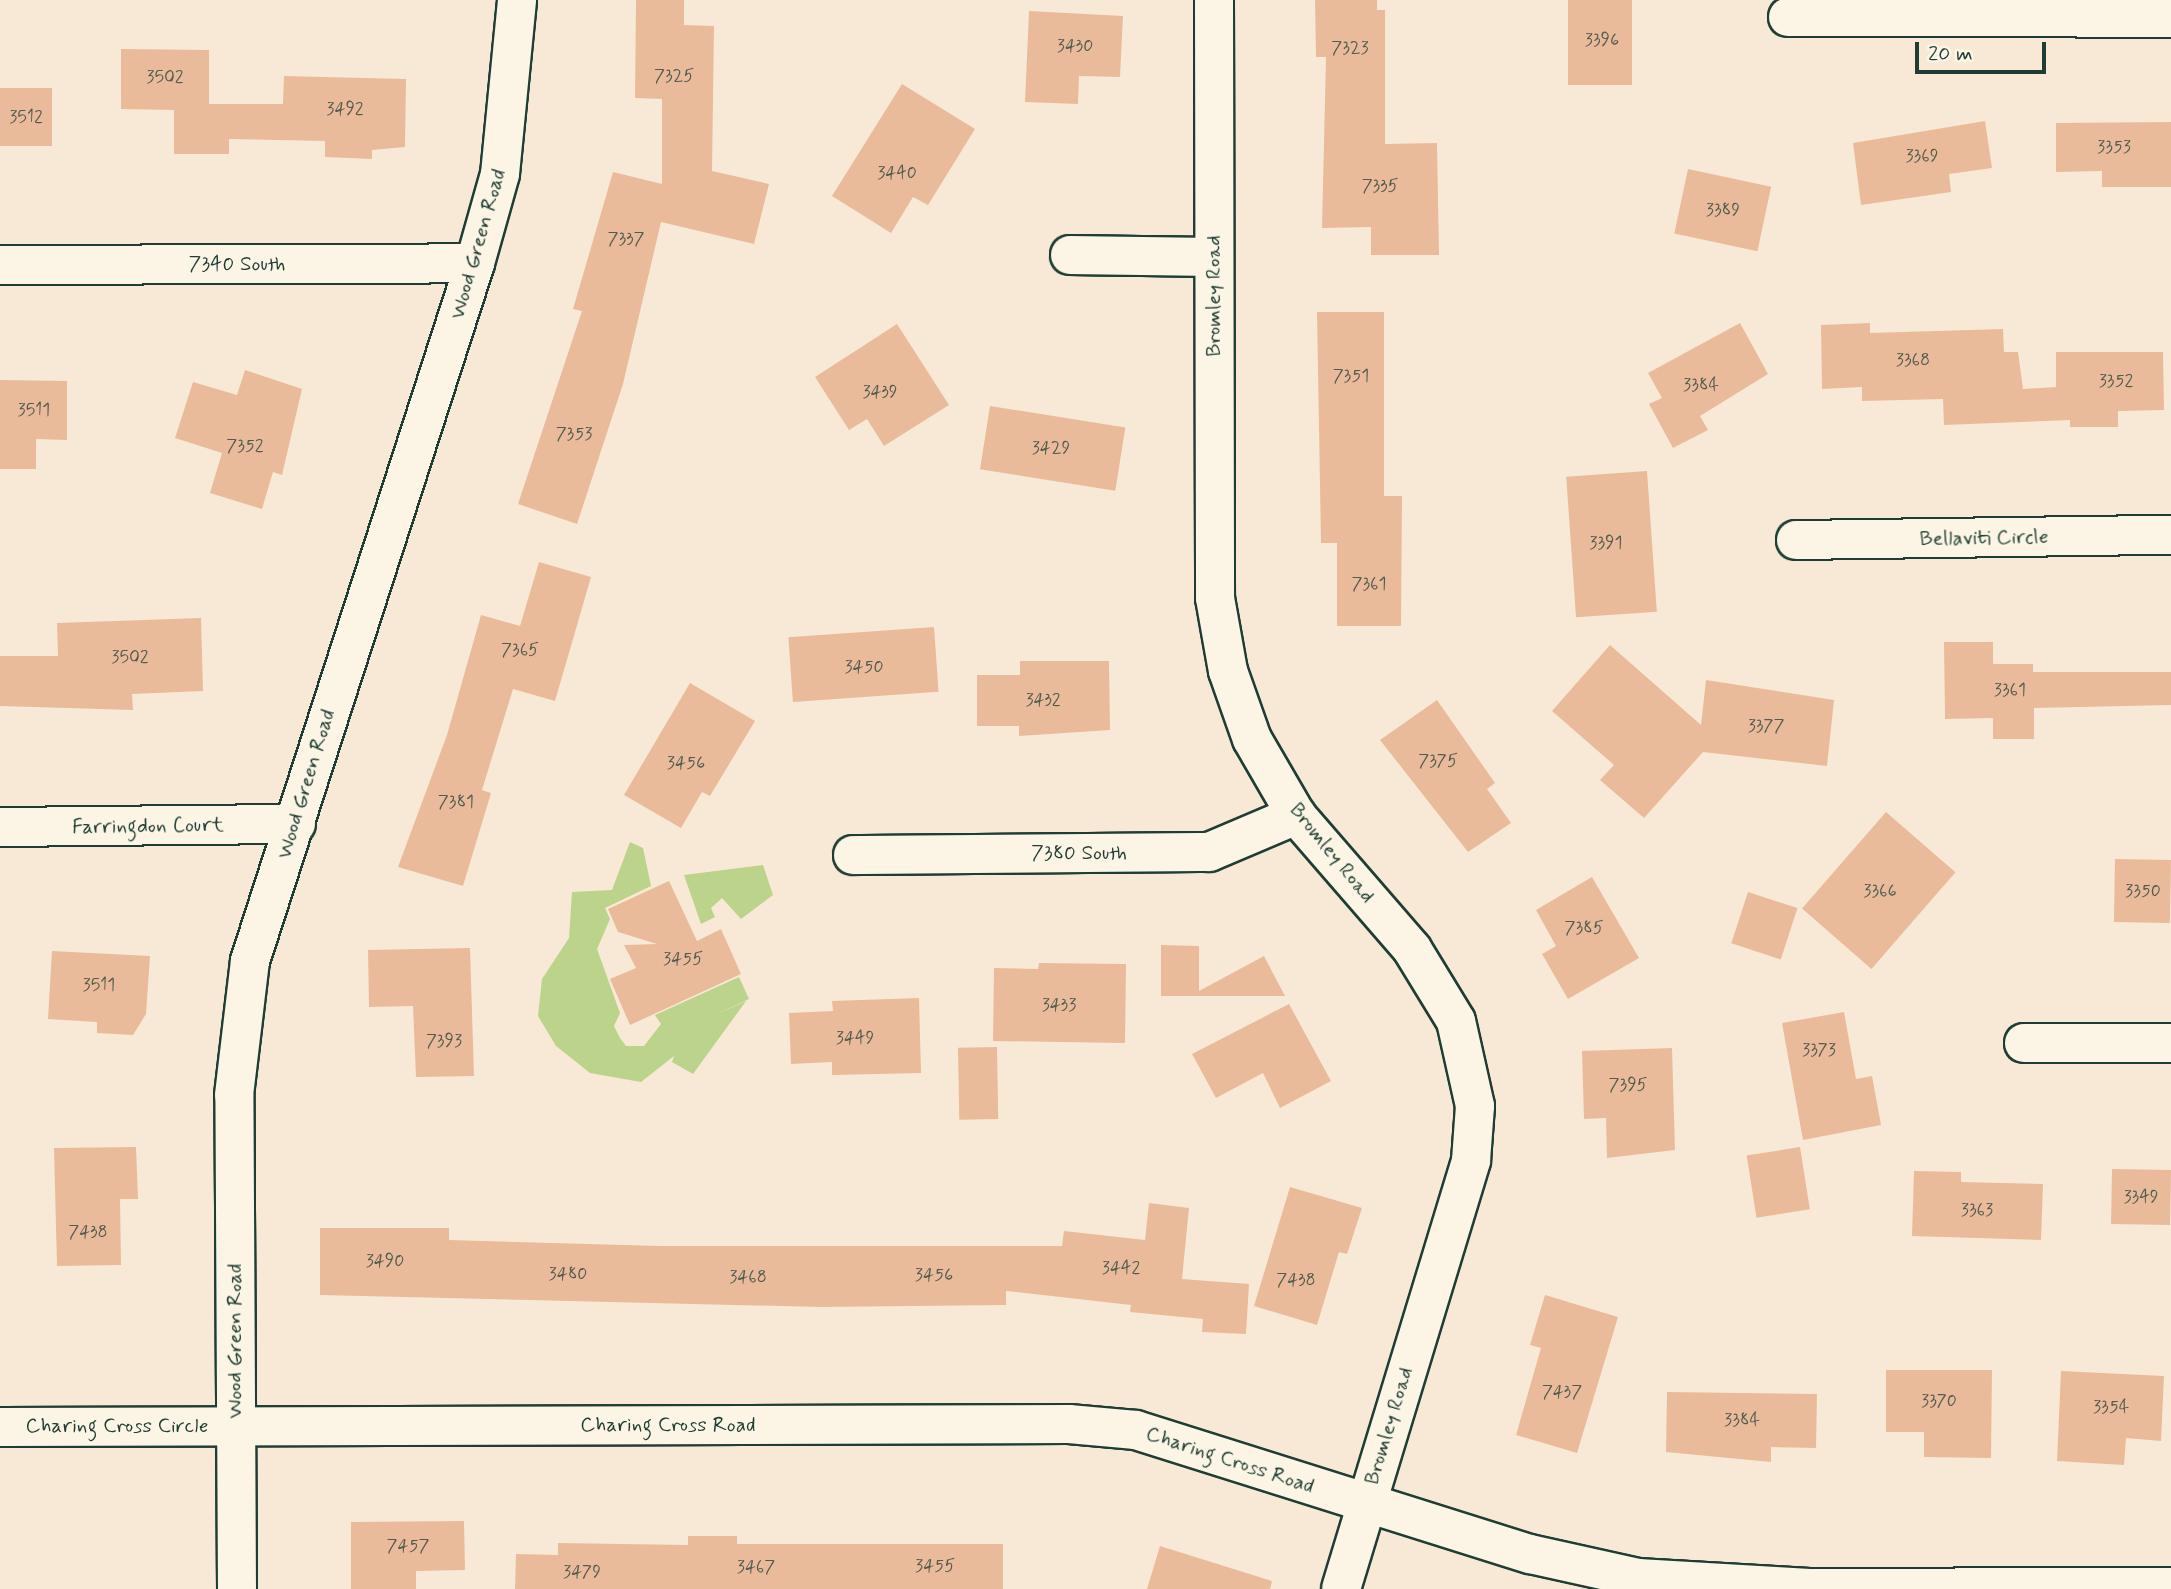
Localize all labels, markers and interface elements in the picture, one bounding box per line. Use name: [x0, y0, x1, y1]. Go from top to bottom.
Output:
scale bar: [1919, 28, 2050, 72]
house number: 3396: [1585, 29, 1619, 51]
house number: 3430: [1057, 35, 1093, 57]
house number: 7323: [1331, 37, 1369, 59]
text: 20 m: [1928, 40, 1973, 68]
house number: 7325: [654, 65, 694, 87]
house number: 3502: [146, 66, 184, 88]
house number: 3492: [326, 98, 364, 120]
house number: 3512: [9, 106, 43, 128]
house number: 3353: [2097, 136, 2131, 158]
house number: 3369: [1905, 145, 1939, 167]
house number: 3440: [877, 162, 917, 184]
street label: Wood Green Road: [444, 165, 512, 323]
house number: 7335: [1362, 175, 1398, 197]
house number: 3389: [1706, 199, 1740, 221]
house number: 7337: [608, 228, 644, 250]
street label: Bromley Road: [1201, 236, 1227, 356]
street label: 7340 South: [188, 251, 286, 277]
house number: 3368: [1896, 349, 1930, 371]
house number: 7351: [1333, 365, 1369, 387]
house number: 3352: [2099, 370, 2133, 392]
house number: 3384: [1683, 374, 1719, 396]
house number: 3439: [862, 381, 898, 403]
house number: 3511: [18, 399, 50, 421]
house number: 7353: [556, 423, 592, 445]
house number: 7352: [226, 435, 264, 457]
house number: 3429: [1032, 437, 1070, 459]
street label: Bellaviti Circle: [1919, 524, 2049, 552]
house number: 3391: [1589, 532, 1623, 554]
house number: 7361: [1351, 573, 1387, 595]
house number: 7365: [501, 639, 539, 661]
house number: 3502: [111, 646, 149, 668]
house number: 3450: [844, 656, 884, 678]
house number: 3361: [1994, 679, 2026, 701]
house number: 3432: [1025, 689, 1061, 711]
street label: Wood Green Road: [271, 705, 341, 863]
house number: 3377: [1748, 715, 1784, 737]
house number: 7375: [1418, 750, 1458, 772]
house number: 3456: [667, 752, 705, 774]
house number: 7381: [438, 791, 474, 813]
street label: Bromley Road: [1285, 799, 1379, 907]
street label: Farringdon Court: [72, 812, 224, 840]
street label: 7380 South: [1031, 840, 1127, 866]
house number: 3366: [1863, 880, 1897, 902]
house number: 3350: [2125, 880, 2161, 902]
house number: 7385: [1564, 917, 1604, 939]
house number: 3455: [663, 948, 703, 970]
house number: 3511: [83, 974, 115, 996]
house number: 3433: [1042, 994, 1076, 1016]
house number: 3449: [836, 1027, 874, 1049]
house number: 7393: [426, 1030, 462, 1052]
house number: 3373: [1802, 1039, 1836, 1061]
house number: 7395: [1609, 1074, 1647, 1096]
house number: 3349: [2123, 1186, 2159, 1208]
house number: 3363: [1961, 1199, 1993, 1221]
house number: 7438: [68, 1221, 108, 1243]
house number: 3490: [366, 1250, 404, 1272]
house number: 3442: [1102, 1257, 1140, 1279]
street label: Wood Green Road: [222, 1262, 248, 1420]
house number: 3480: [549, 1263, 587, 1285]
house number: 3456: [915, 1264, 953, 1286]
house number: 3468: [729, 1266, 767, 1288]
house number: 7438: [1276, 1269, 1316, 1291]
street label: Bromley Road: [1359, 1365, 1419, 1487]
house number: 7437: [1542, 1381, 1582, 1403]
house number: 3370: [1921, 1390, 1957, 1412]
house number: 3354: [2093, 1396, 2129, 1418]
house number: 3384: [1724, 1409, 1760, 1431]
street label: Charing Cross Road: [580, 1412, 756, 1438]
street label: Charing Cross Circle: [24, 1413, 210, 1439]
street label: Charing Cross Road: [1143, 1421, 1317, 1499]
house number: 7457: [387, 1535, 429, 1557]
house number: 3455: [915, 1555, 955, 1577]
house number: 3467: [737, 1556, 775, 1578]
house number: 3479: [563, 1561, 601, 1583]

